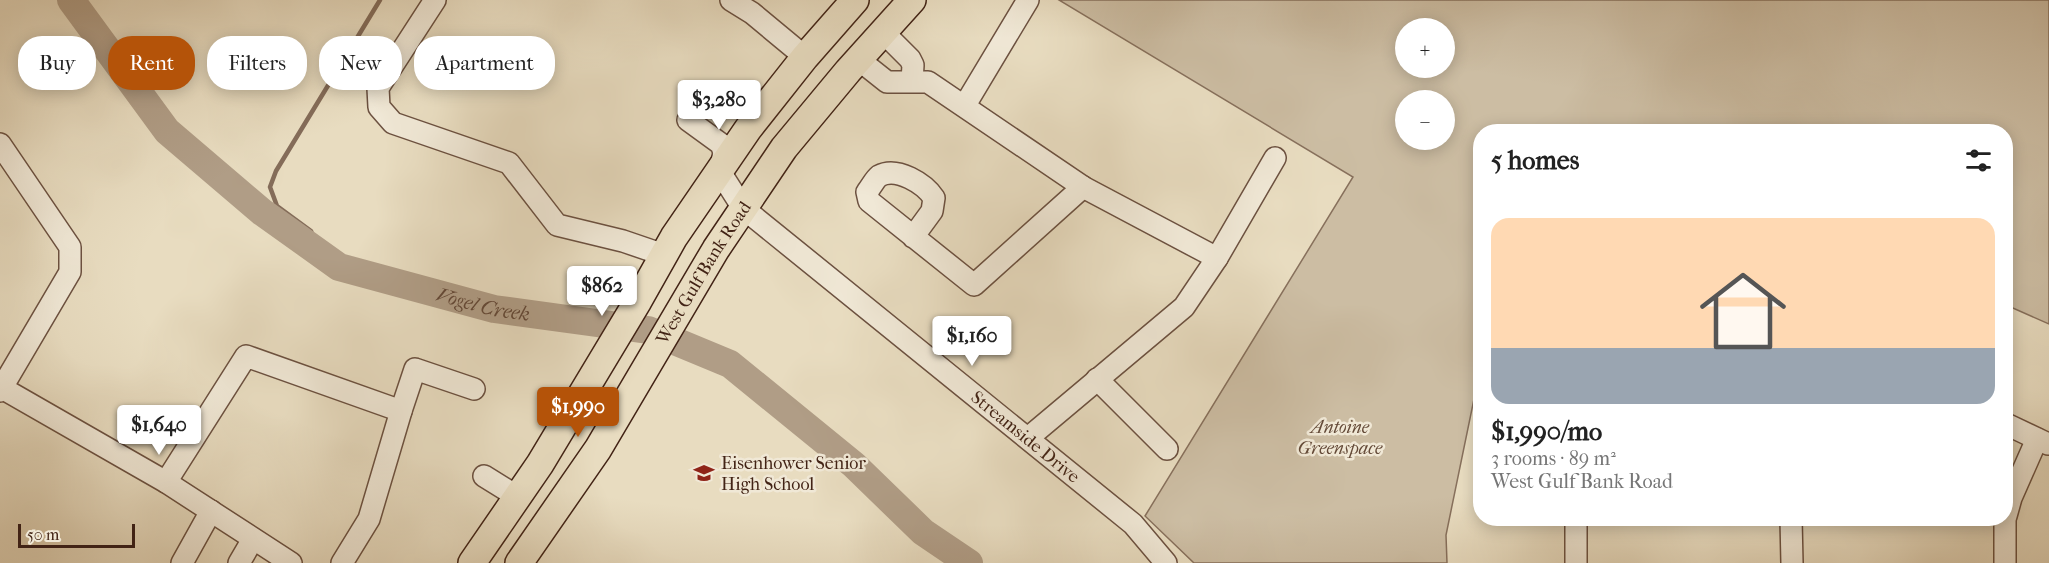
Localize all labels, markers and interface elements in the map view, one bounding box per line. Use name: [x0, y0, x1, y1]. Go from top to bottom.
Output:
map controls: [1395, 18, 1455, 150]
button: +: [1395, 18, 1455, 78]
chip: Buy: [18, 36, 96, 90]
chip: Rent: [108, 36, 195, 90]
chip: Filters: [207, 36, 307, 90]
chip: New: [319, 36, 402, 90]
chip: Apartment: [414, 36, 555, 90]
pin: $3,280: [670, 80, 768, 131]
text: $3,280: [692, 88, 746, 111]
button: −: [1395, 90, 1455, 150]
icon: filters: [1962, 144, 1995, 177]
text: 5 homes: [1491, 145, 1579, 176]
street label: West Gulf Bank Road: [652, 198, 756, 349]
icon: home: [1689, 257, 1797, 365]
pin: $862: [566, 266, 638, 317]
text: $862: [581, 274, 623, 297]
water label: Vogel Creek: [434, 283, 531, 326]
pin: $1,160: [923, 316, 1021, 367]
text: $1,160: [946, 324, 998, 347]
pin: $1,990: [529, 387, 627, 438]
street label: Streamside Drive: [966, 387, 1084, 488]
text: $1,990: [551, 395, 605, 418]
pin: $1,640: [110, 405, 208, 456]
text: $1,640: [131, 413, 187, 436]
text: $1,990/mo: [1491, 416, 1602, 447]
park label: Antoine Greenspace: [1298, 417, 1383, 459]
text: 3 rooms · 89 m²: [1491, 447, 1616, 470]
place label: Eisenhower Senior High School: [721, 453, 866, 495]
school or university icon: Eisenhower Senior High School: [692, 461, 716, 485]
text: West Gulf Bank Road: [1491, 470, 1673, 493]
scale bar: [18, 521, 135, 548]
text: 50 m: [27, 525, 59, 544]

